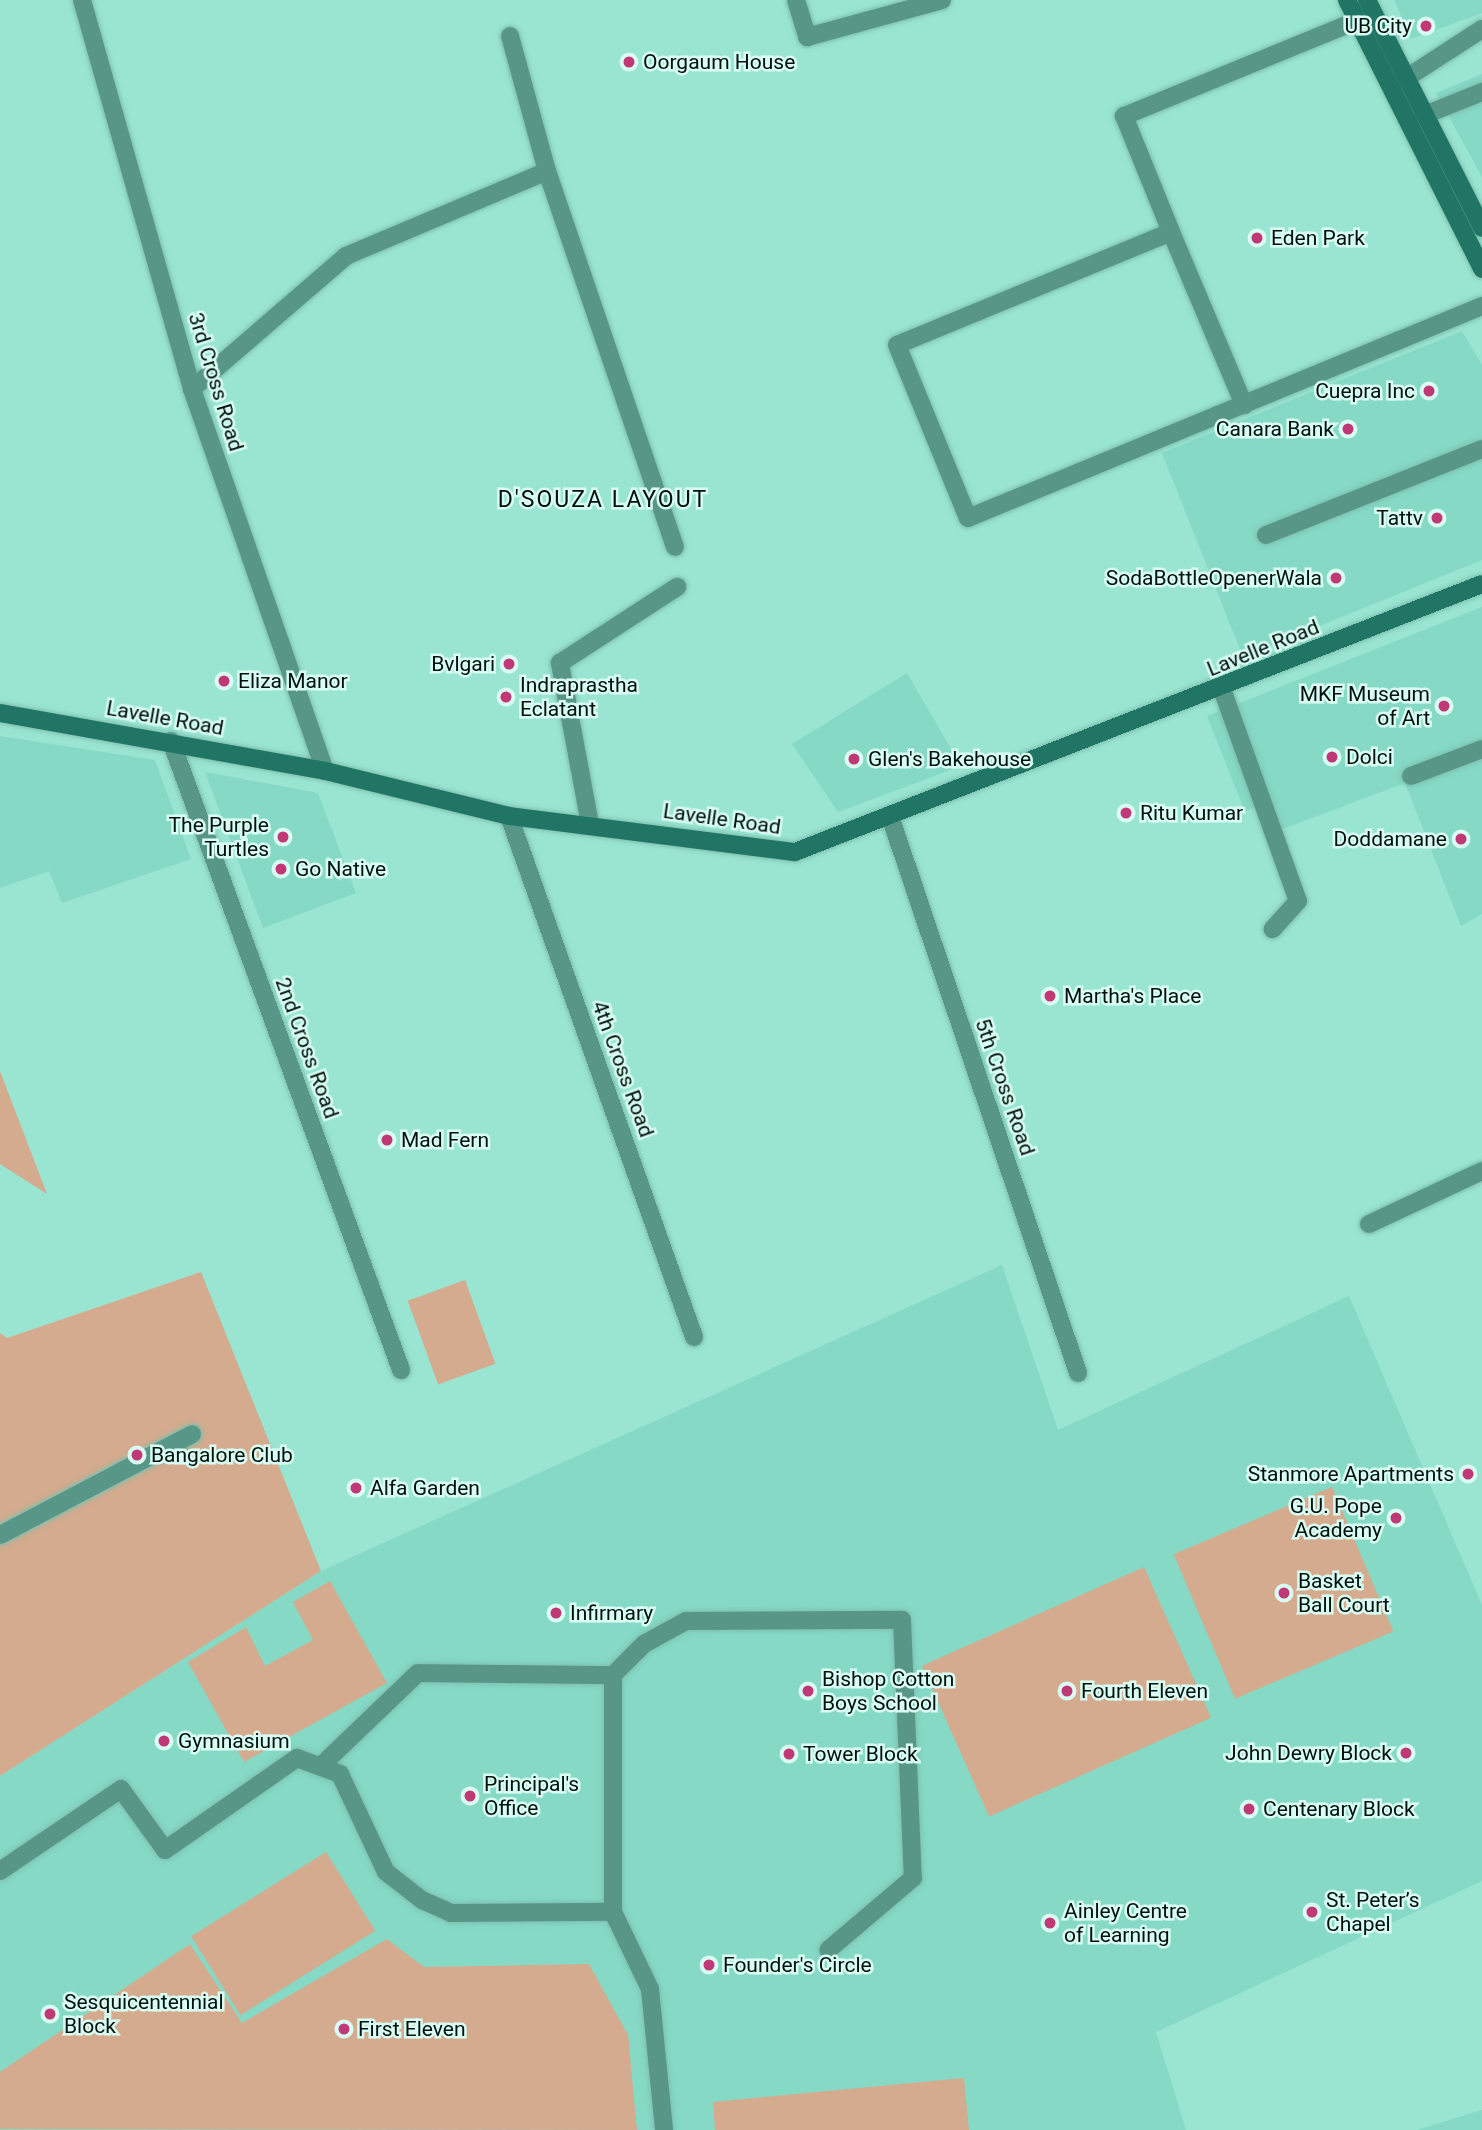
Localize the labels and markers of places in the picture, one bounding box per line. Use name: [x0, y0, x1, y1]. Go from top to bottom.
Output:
place label: UB City: [1345, 13, 1412, 39]
marker: UB City: [1418, 18, 1434, 34]
place label: Oorgaum House: [643, 49, 795, 75]
marker: Oorgaum House: [621, 54, 637, 70]
place label: Eden Park: [1271, 225, 1365, 251]
marker: Eden Park: [1249, 230, 1265, 246]
place label: Cuepra Inc: [1315, 378, 1415, 404]
marker: Cuepra Inc: [1421, 383, 1437, 399]
place label: Canara Bank: [1216, 416, 1334, 442]
marker: Canara Bank: [1340, 421, 1356, 437]
place label: Tattv: [1376, 505, 1423, 531]
marker: Tattv: [1429, 510, 1445, 526]
place label: SodaBottleOpenerWala: [1106, 565, 1322, 591]
marker: SodaBottleOpenerWala: [1328, 570, 1344, 586]
place label: Bvlgari: [431, 651, 495, 677]
marker: Bvlgari: [501, 656, 517, 672]
place label: Eliza Manor: [238, 668, 348, 694]
place label: Indraprastha Eclatant: [520, 672, 638, 722]
marker: Eliza Manor: [216, 673, 232, 689]
place label: MKF Museum of Art: [1300, 681, 1430, 731]
marker: Indraprastha Eclatant: [498, 689, 514, 705]
marker: MKF Museum of Art: [1436, 698, 1452, 714]
place label: Dolci: [1346, 744, 1393, 770]
place label: Glen's Bakehouse: [868, 746, 1031, 772]
marker: Dolci: [1324, 749, 1340, 765]
marker: Glen's Bakehouse: [846, 751, 862, 767]
place label: Ritu Kumar: [1140, 800, 1243, 826]
marker: Ritu Kumar: [1118, 805, 1134, 821]
place label: The Purple Turtles: [169, 812, 269, 862]
place label: Doddamane: [1334, 826, 1447, 852]
marker: The Purple Turtles: [275, 829, 291, 845]
marker: Doddamane: [1453, 831, 1469, 847]
place label: Go Native: [295, 856, 386, 882]
marker: Go Native: [273, 861, 289, 877]
place label: Martha's Place: [1064, 983, 1201, 1009]
marker: Martha's Place: [1042, 988, 1058, 1004]
place label: Mad Fern: [401, 1127, 489, 1153]
marker: Mad Fern: [379, 1132, 395, 1148]
place label: Bangalore Club: [151, 1442, 293, 1468]
marker: Bangalore Club: [129, 1447, 145, 1463]
place label: Stanmore Apartments: [1248, 1461, 1454, 1487]
marker: Stanmore Apartments: [1460, 1466, 1476, 1482]
place label: Alfa Garden: [370, 1475, 480, 1501]
marker: Alfa Garden: [348, 1480, 364, 1496]
place label: G.U. Pope Academy: [1290, 1493, 1382, 1543]
marker: G.U. Pope Academy: [1388, 1510, 1404, 1526]
place label: Basket Ball Court: [1298, 1568, 1390, 1618]
marker: Basket Ball Court: [1276, 1585, 1292, 1601]
place label: Infirmary: [570, 1600, 653, 1626]
marker: Infirmary: [548, 1605, 564, 1621]
place label: Bishop Cotton Boys School: [822, 1666, 954, 1716]
place label: Fourth Eleven: [1081, 1678, 1208, 1704]
marker: Bishop Cotton Boys School: [800, 1683, 816, 1699]
marker: Fourth Eleven: [1059, 1683, 1075, 1699]
place label: Gymnasium: [178, 1728, 290, 1754]
marker: Gymnasium: [156, 1733, 172, 1749]
place label: John Dewry Block: [1225, 1740, 1392, 1766]
place label: Tower Block: [803, 1741, 918, 1767]
marker: John Dewry Block: [1398, 1745, 1414, 1761]
marker: Tower Block: [781, 1746, 797, 1762]
place label: Principal's Office: [484, 1771, 579, 1821]
marker: Principal's Office: [462, 1788, 478, 1804]
place label: Centenary Block: [1263, 1796, 1415, 1822]
marker: Centenary Block: [1241, 1801, 1257, 1817]
place label: St. Peter’s Chapel: [1326, 1887, 1420, 1937]
place label: Ainley Centre of Learning: [1064, 1898, 1187, 1948]
marker: St. Peter’s Chapel: [1304, 1904, 1320, 1920]
marker: Ainley Centre of Learning: [1042, 1915, 1058, 1931]
place label: Founder's Circle: [723, 1952, 872, 1978]
marker: Founder's Circle: [701, 1957, 717, 1973]
place label: Sesquicentennial Block: [64, 1989, 224, 2039]
marker: Sesquicentennial Block: [42, 2006, 58, 2022]
place label: First Eleven: [358, 2016, 466, 2042]
marker: First Eleven: [336, 2021, 352, 2037]

